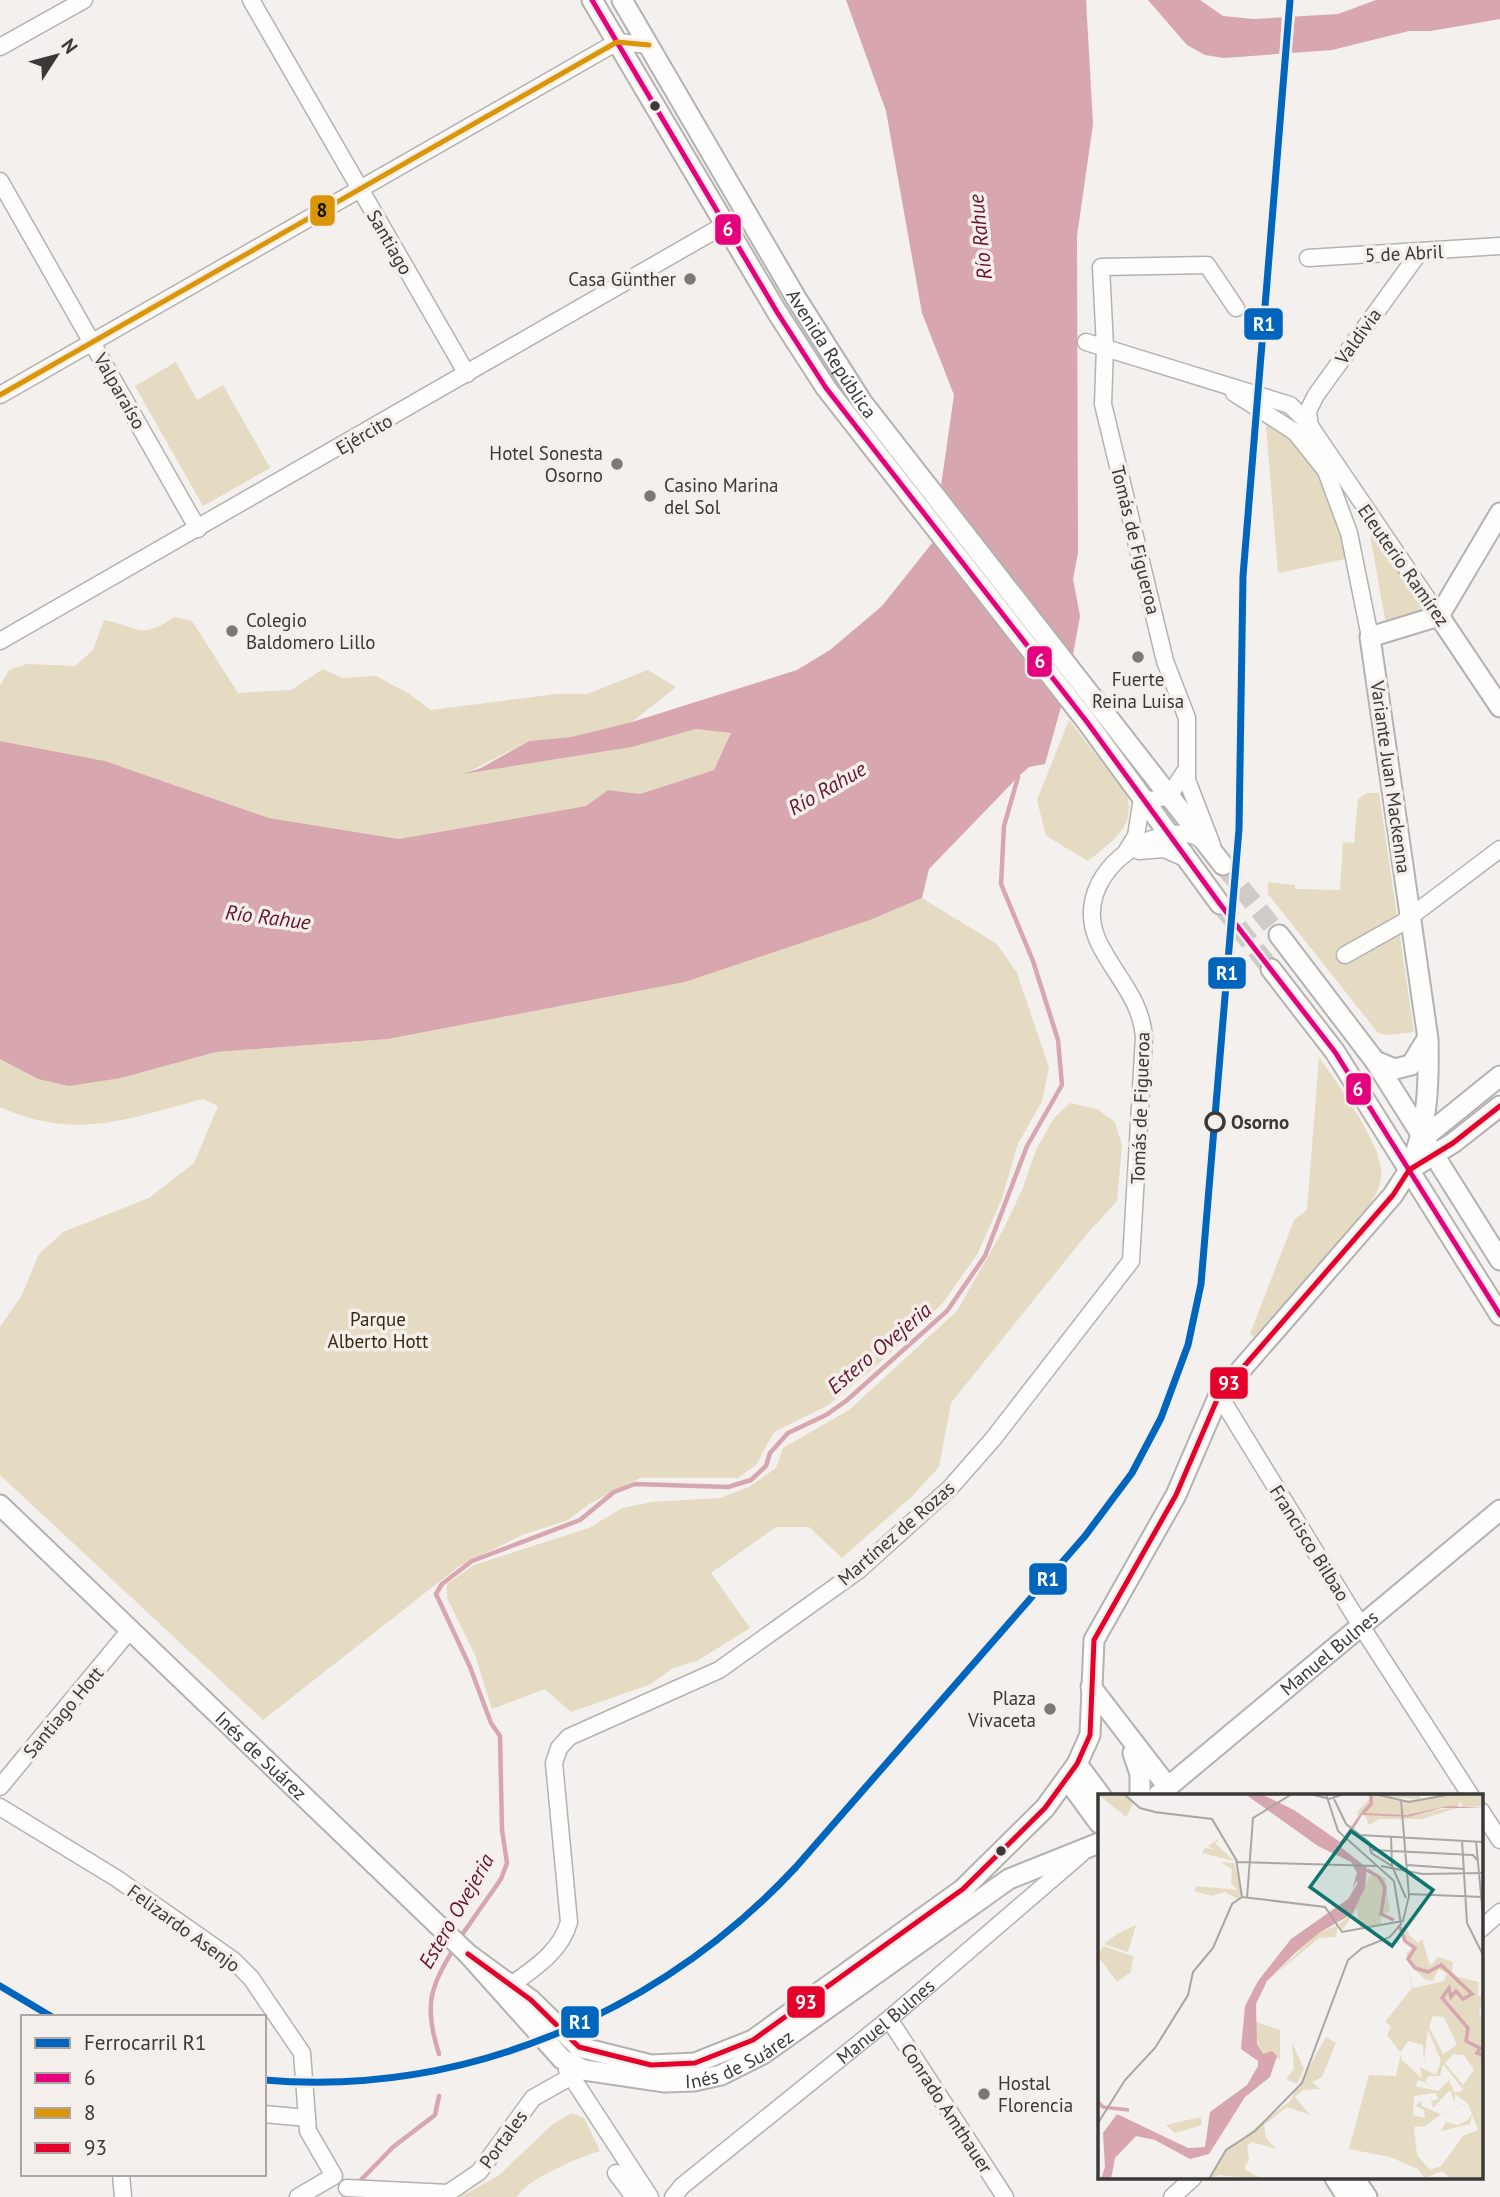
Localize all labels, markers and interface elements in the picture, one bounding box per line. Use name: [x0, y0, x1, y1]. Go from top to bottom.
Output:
north arrow: [21, 21, 91, 91]
text: N: [56, 34, 83, 58]
unlabelled marker: [648, 99, 662, 113]
water label: Río Rahue: [962, 193, 998, 281]
line badge: 8: [309, 194, 336, 227]
text: 8: [317, 198, 327, 222]
street label: Santiago: [362, 205, 418, 279]
line badge: 6: [714, 213, 742, 246]
text: 6: [723, 217, 733, 241]
street label: 5 de Abril: [1364, 239, 1444, 267]
place label: Casa Günther: [568, 267, 677, 291]
marker: Casa Günther: [682, 271, 698, 287]
street label: Avenida República: [781, 285, 882, 423]
street label: Valdivia: [1329, 303, 1386, 370]
line badge: R1: [1243, 307, 1284, 341]
text: R1: [1253, 312, 1275, 336]
street label: Valparaíso: [88, 348, 151, 433]
street label: Ejército: [331, 408, 397, 460]
place label: Hotel Sonesta Osorno: [489, 441, 603, 487]
marker: Hotel Sonesta Osorno: [609, 456, 625, 472]
street label: Tomás de Figueroa: [1106, 463, 1166, 617]
place label: Casino Marina del Sol: [664, 473, 779, 519]
marker: Casino Marina del Sol: [642, 488, 658, 504]
street label: Eleuterio Ramírez: [1353, 499, 1455, 631]
place label: Colegio Baldomero Lillo: [246, 608, 375, 654]
marker: Colegio Baldomero Lillo: [224, 623, 240, 639]
line badge: 6: [1026, 645, 1053, 678]
text: 6: [1035, 649, 1045, 673]
marker: Fuerte Reina Luisa: [1130, 649, 1146, 665]
place label: Fuerte Reina Luisa: [1092, 667, 1184, 713]
street label: Variante Juan Mackenna: [1365, 678, 1416, 875]
water label: Río Rahue: [783, 755, 871, 821]
water label: Río Rahue: [224, 898, 313, 936]
line badge: R1: [1207, 956, 1247, 990]
text: R1: [1216, 961, 1238, 985]
street label: Tomás de Figueroa: [1125, 1032, 1155, 1184]
line badge: 6: [1345, 1072, 1372, 1106]
text: 6: [1353, 1077, 1363, 1101]
place label: Osorno: [1231, 1110, 1289, 1134]
marker: Osorno: [1205, 1112, 1225, 1132]
water label: Estero Ovejeria: [821, 1296, 937, 1400]
park label: Parque Alberto Hott: [328, 1307, 429, 1353]
line badge: 93: [1209, 1366, 1249, 1400]
text: 93: [1218, 1371, 1240, 1395]
street label: Martínez de Rozas: [833, 1476, 959, 1590]
street label: Francisco Bilbao: [1265, 1480, 1355, 1606]
line badge: R1: [1028, 1562, 1068, 1596]
text: R1: [1037, 1567, 1059, 1591]
street label: Manuel Bulnes: [1275, 1605, 1383, 1700]
street label: Santiago Hott: [18, 1661, 109, 1763]
place label: Plaza Vivaceta: [967, 1686, 1036, 1732]
marker: Plaza Vivaceta: [1042, 1701, 1058, 1717]
street label: Inés de Suárez: [210, 1706, 312, 1805]
inset map: [1098, 1794, 1482, 2180]
unlabelled marker: [994, 1844, 1008, 1858]
water label: Estero Ovejeria: [412, 1848, 500, 1973]
street label: Felizardo Asenjo: [123, 1879, 245, 1977]
street label: Manuel Bulnes: [831, 1973, 939, 2069]
line badge: 93: [786, 1985, 826, 2019]
text: 93: [795, 1990, 817, 2014]
line badge: R1: [560, 2005, 600, 2039]
text: R1: [569, 2010, 591, 2034]
legend: [21, 2015, 266, 2176]
street label: Inés de Suárez: [685, 2024, 798, 2093]
text: Ferrocarril R1: [84, 2029, 207, 2056]
street label: Conrado Amthauer: [896, 2038, 998, 2178]
text: 6: [84, 2064, 95, 2091]
place label: Hostal Florencia: [998, 2071, 1073, 2117]
marker: Hostal Florencia: [976, 2086, 992, 2102]
text: 8: [84, 2099, 95, 2126]
street label: Portales: [474, 2105, 532, 2173]
text: 93: [84, 2134, 107, 2161]

